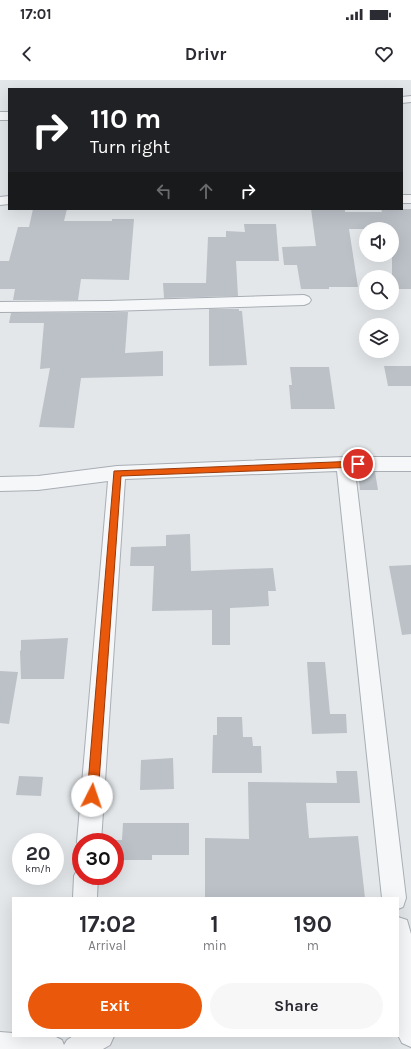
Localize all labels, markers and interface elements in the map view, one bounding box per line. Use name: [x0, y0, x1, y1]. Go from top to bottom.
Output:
text: 17:01: [20, 5, 52, 23]
icon: back: [16, 43, 38, 65]
text: Drivr: [185, 43, 226, 65]
icon: heart: [373, 43, 395, 65]
text: 110 m: [90, 102, 161, 135]
icon: right: [24, 104, 76, 156]
text: Turn right: [90, 136, 170, 158]
icon: left: [153, 180, 175, 202]
icon: ahead: [195, 180, 217, 202]
icon: right: [237, 180, 259, 202]
map controls: [359, 222, 399, 358]
button: sound: [359, 222, 399, 262]
button: search: [359, 270, 399, 310]
button: layers: [359, 318, 399, 358]
pin: [341, 447, 375, 481]
icon: arrive: [347, 453, 369, 475]
position arrow: [71, 775, 113, 817]
speed limit sign: 30: [72, 833, 124, 885]
text: 20: [26, 842, 50, 865]
text: km/h: [25, 863, 51, 875]
text: 17:02: [79, 910, 136, 938]
text: 1: [210, 910, 219, 938]
text: 190: [294, 910, 332, 938]
text: Arrival: [88, 938, 126, 953]
text: min: [203, 938, 227, 953]
text: m: [307, 938, 319, 953]
button: Exit: [28, 983, 202, 1029]
button: Share: [210, 983, 383, 1029]

